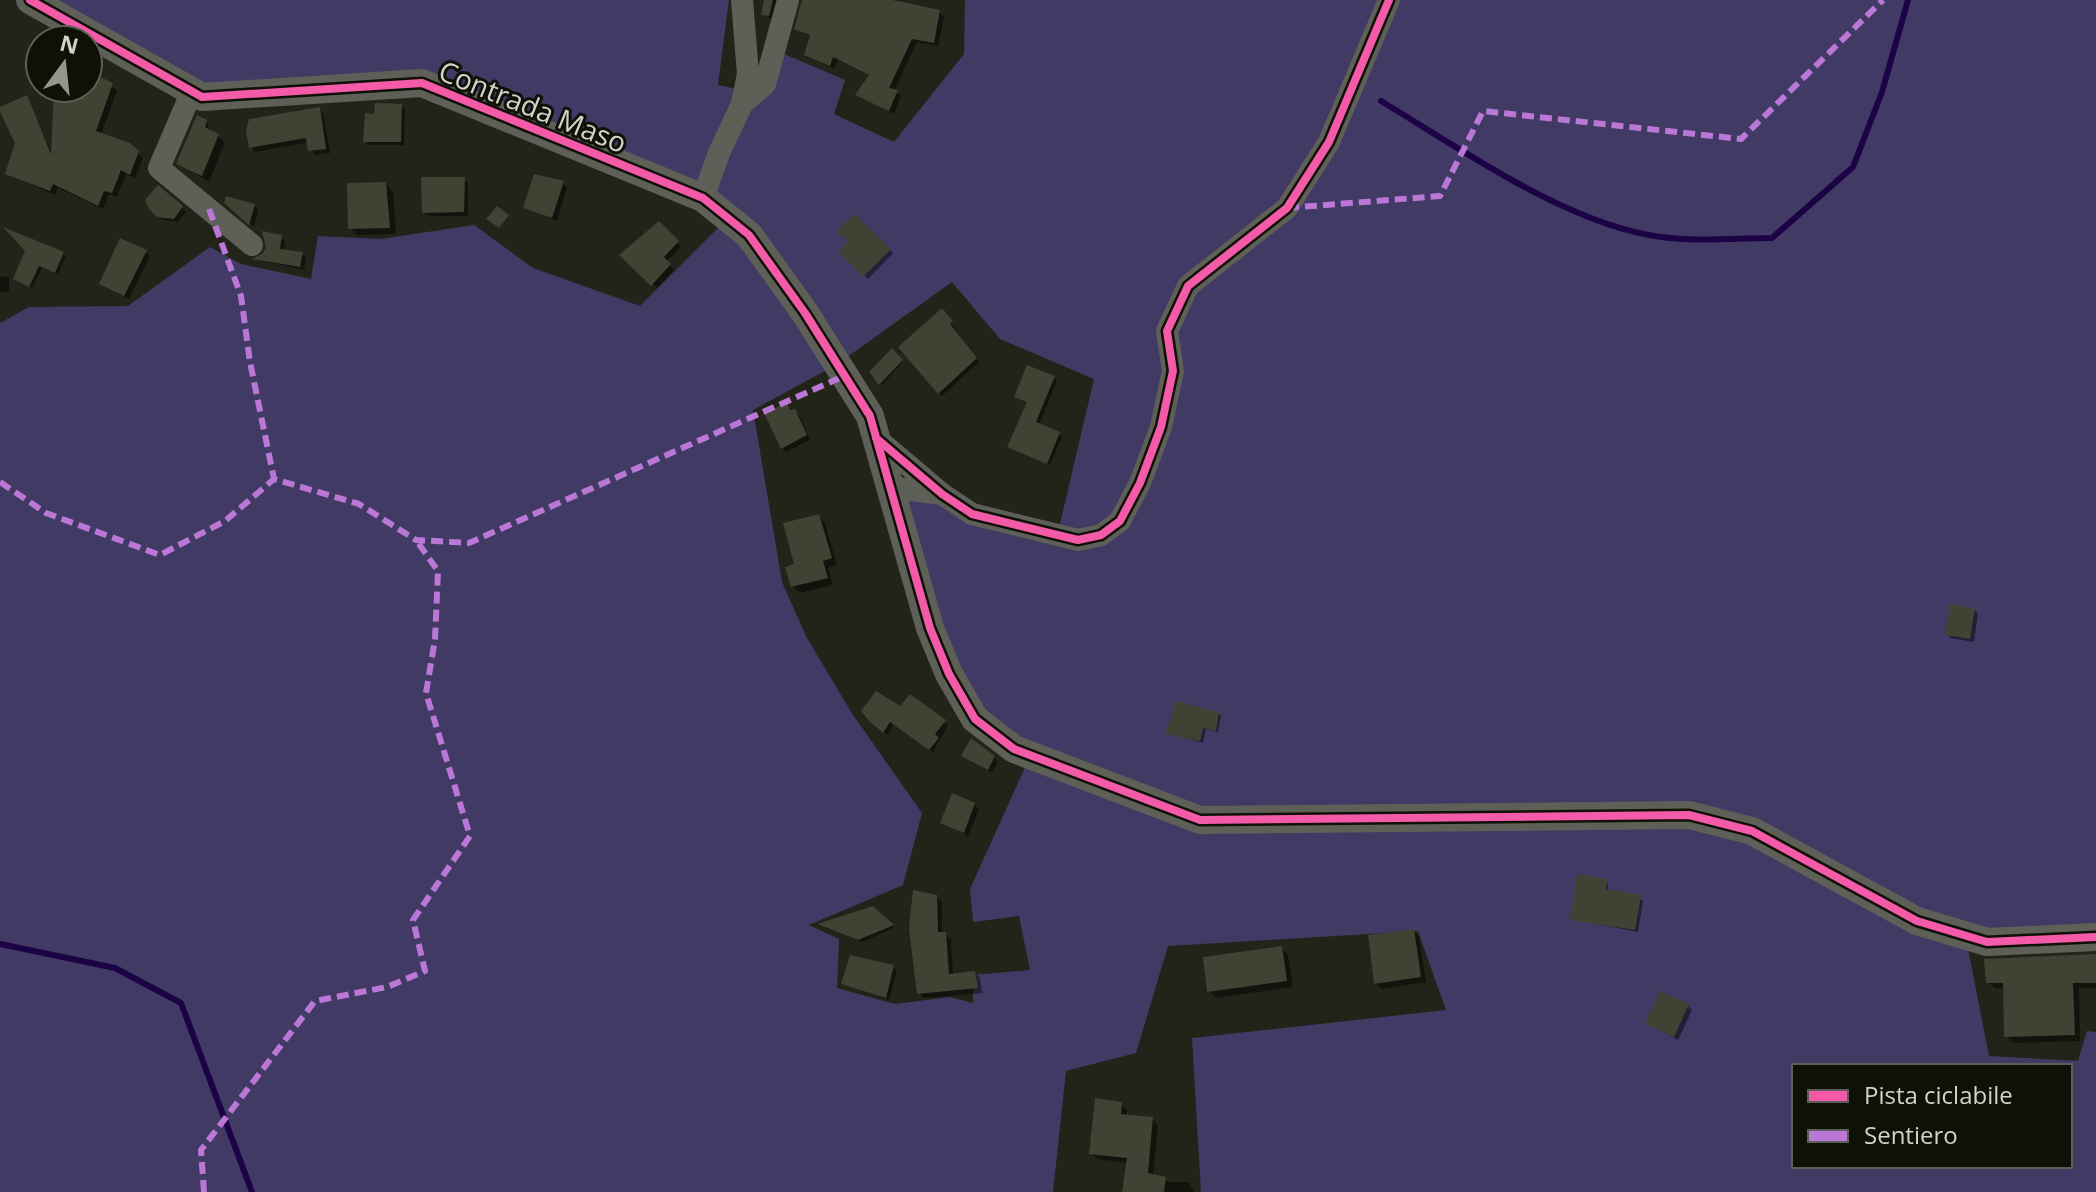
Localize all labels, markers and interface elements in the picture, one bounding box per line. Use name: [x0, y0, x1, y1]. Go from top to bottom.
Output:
north arrow: [24, 24, 104, 104]
text: N: [57, 27, 82, 61]
street label: Contrada Maso: [433, 51, 633, 161]
legend: [1792, 1064, 2072, 1168]
text: Pista ciclabile: [1864, 1078, 2013, 1111]
text: Sentiero: [1864, 1118, 1958, 1151]

